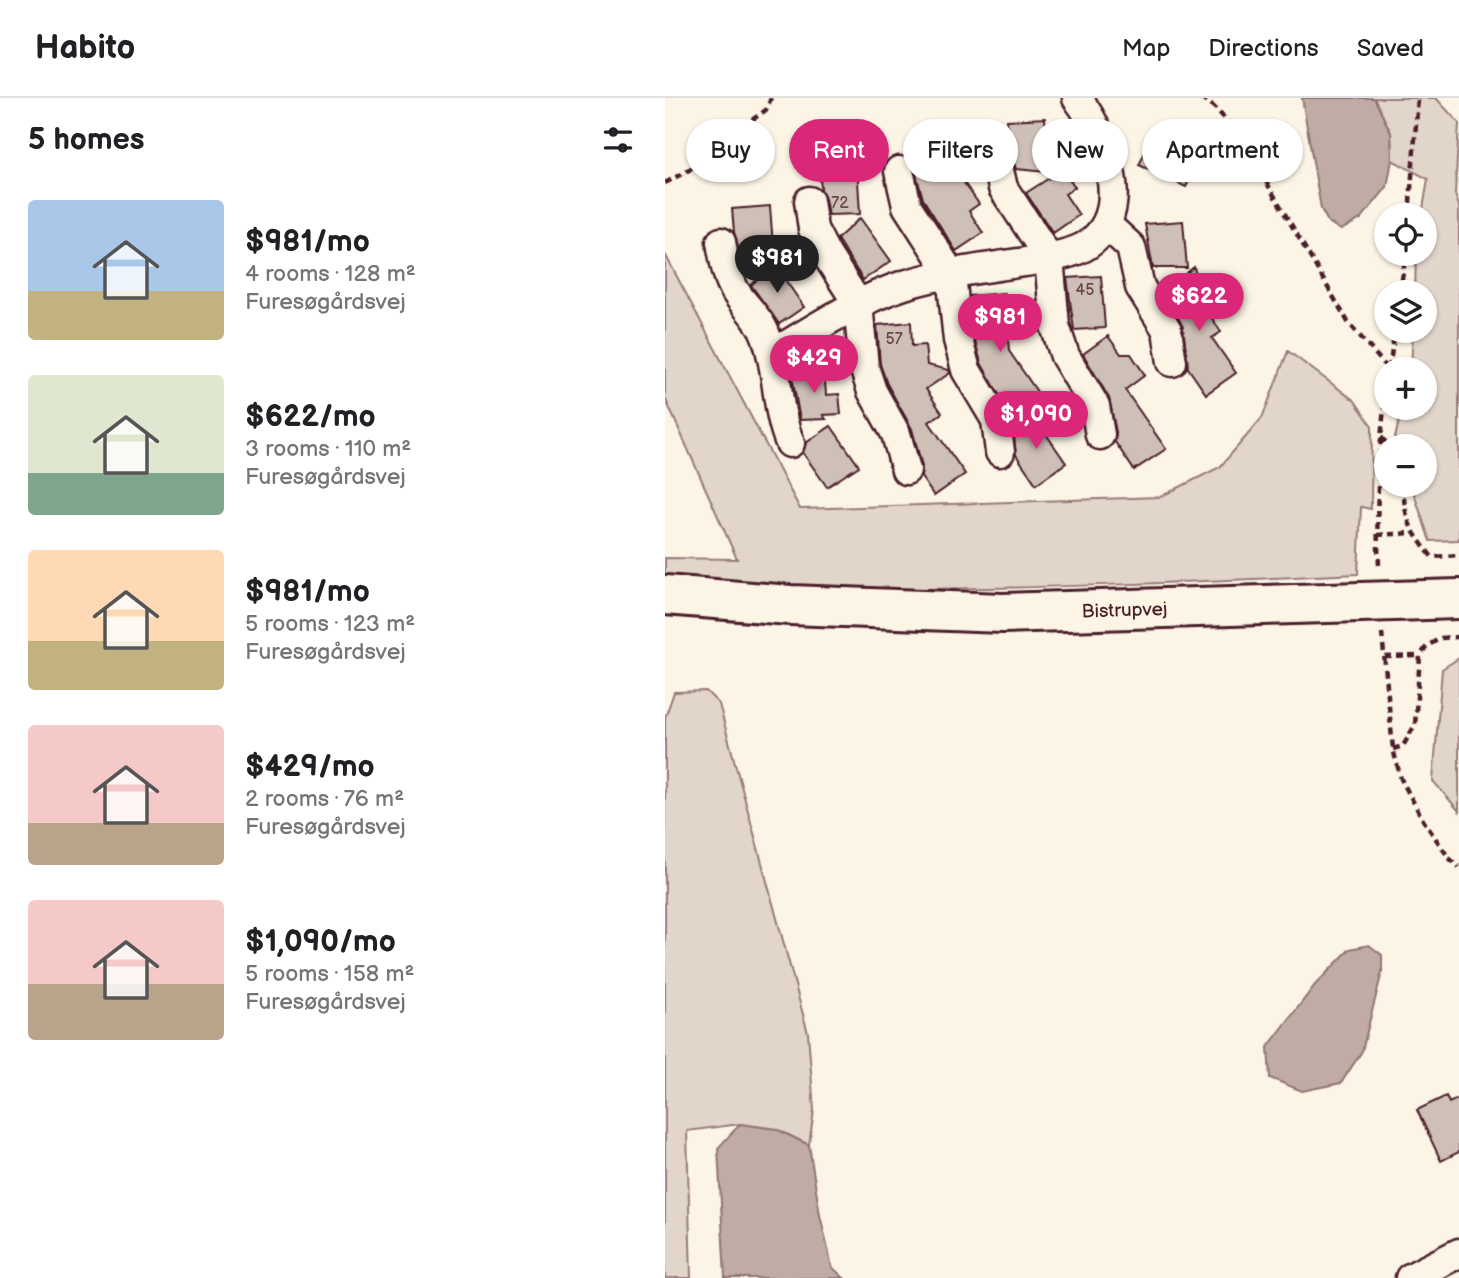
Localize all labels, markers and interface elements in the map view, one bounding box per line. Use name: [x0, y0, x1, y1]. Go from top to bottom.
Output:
text: Habito: [35, 28, 135, 68]
text: Map: [1122, 34, 1170, 63]
text: Directions: [1208, 34, 1319, 63]
text: Saved: [1357, 34, 1424, 63]
chip: Buy: [686, 119, 775, 182]
chip: Rent: [789, 119, 889, 182]
chip: Filters: [903, 119, 1018, 182]
chip: New: [1032, 119, 1128, 182]
chip: Apartment: [1142, 119, 1303, 182]
icon: filters: [599, 121, 637, 159]
text: 5 homes: [28, 122, 145, 158]
house number: 72: [831, 194, 849, 213]
map controls: [1374, 203, 1437, 497]
button: locate: [1374, 203, 1437, 266]
text: $981/mo: [245, 224, 370, 260]
icon: home: [84, 228, 168, 312]
pin: $981: [736, 236, 818, 295]
text: $981: [751, 244, 803, 272]
text: 4 rooms · 128 m²: [245, 260, 416, 288]
pin: $622: [1158, 274, 1240, 333]
button: layers: [1374, 280, 1437, 343]
house number: 45: [1076, 281, 1094, 300]
text: $622: [1171, 282, 1227, 310]
text: Furesøgårdsvej: [245, 288, 406, 316]
pin: $981: [959, 294, 1041, 354]
text: $981: [974, 303, 1026, 331]
house number: 57: [885, 330, 903, 349]
pin: $429: [773, 336, 855, 395]
text: $429: [786, 344, 842, 372]
button: +: [1374, 357, 1437, 420]
pin: $1,090: [979, 392, 1093, 451]
text: $622/mo: [245, 399, 376, 435]
text: $1,090: [1000, 400, 1072, 428]
icon: home: [84, 403, 168, 487]
button: −: [1374, 434, 1437, 497]
text: 3 rooms · 110 m²: [245, 435, 411, 463]
text: Furesøgårdsvej: [245, 463, 406, 491]
text: $981/mo: [245, 574, 370, 610]
icon: home: [84, 578, 168, 662]
street label: Bistrupvej: [1081, 598, 1168, 624]
text: 5 rooms · 123 m²: [245, 610, 415, 638]
text: Furesøgårdsvej: [245, 638, 406, 666]
text: $429/mo: [245, 749, 375, 785]
icon: home: [84, 753, 168, 837]
text: 2 rooms · 76 m²: [245, 785, 404, 813]
text: Furesøgårdsvej: [245, 813, 406, 841]
text: $1,090/mo: [245, 924, 396, 960]
icon: home: [84, 928, 168, 1012]
text: 5 rooms · 158 m²: [245, 960, 414, 988]
text: Furesøgårdsvej: [245, 988, 406, 1016]

